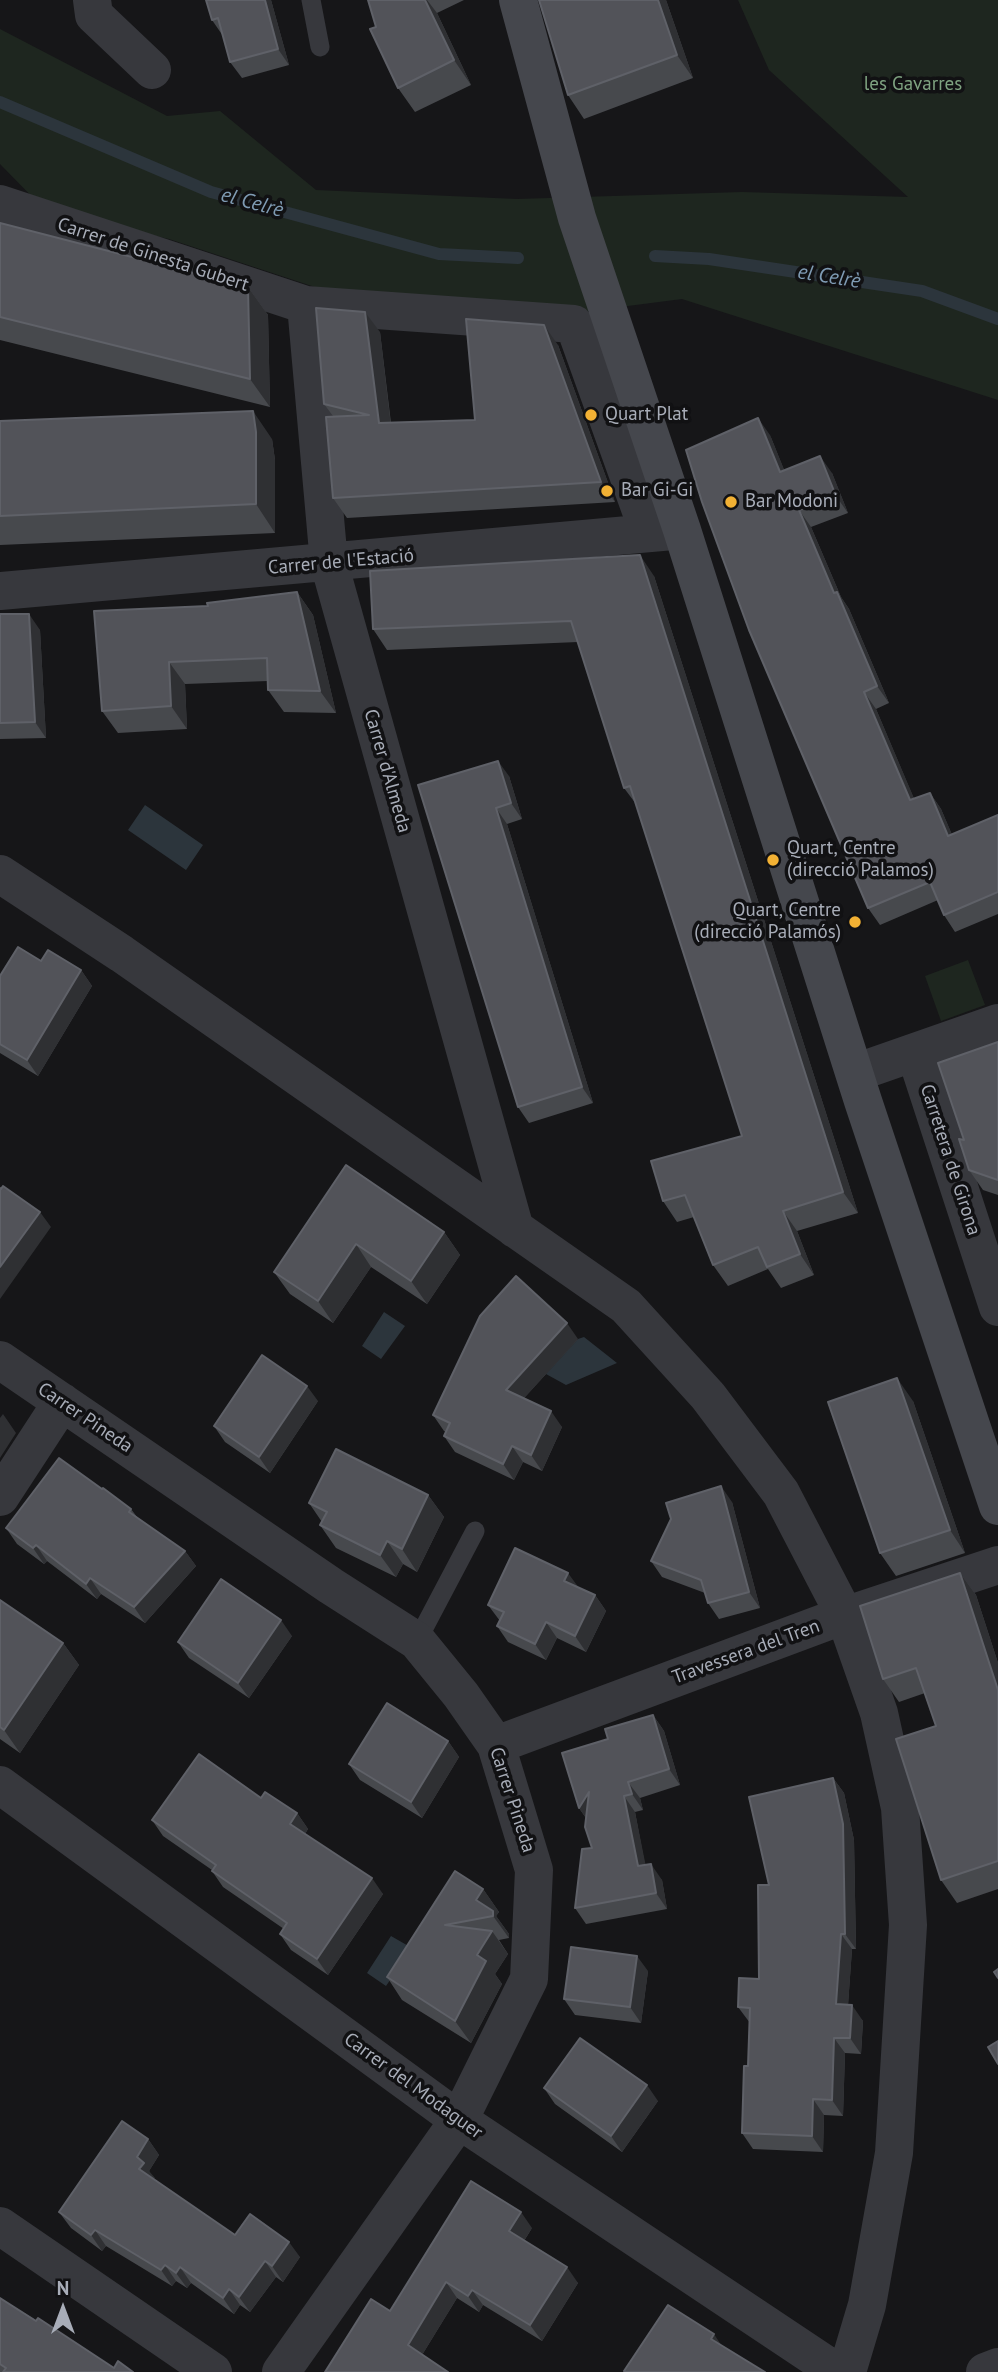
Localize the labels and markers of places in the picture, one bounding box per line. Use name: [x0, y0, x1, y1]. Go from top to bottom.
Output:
place label: Quart Plat: [605, 404, 688, 426]
marker: Quart Plat: [583, 407, 599, 423]
place label: Bar Gi-Gi: [621, 480, 693, 502]
marker: Bar Gi-Gi: [599, 483, 615, 499]
place label: Bar Modoni: [745, 491, 838, 513]
marker: Bar Modoni: [723, 494, 739, 510]
place label: Quart, Centre (direcció Palamos): [787, 838, 934, 882]
marker: Quart, Centre (direcció Palamos): [765, 852, 781, 868]
place label: Quart, Centre (direcció Palamós): [694, 900, 841, 944]
marker: Quart, Centre (direcció Palamós): [847, 914, 863, 930]

